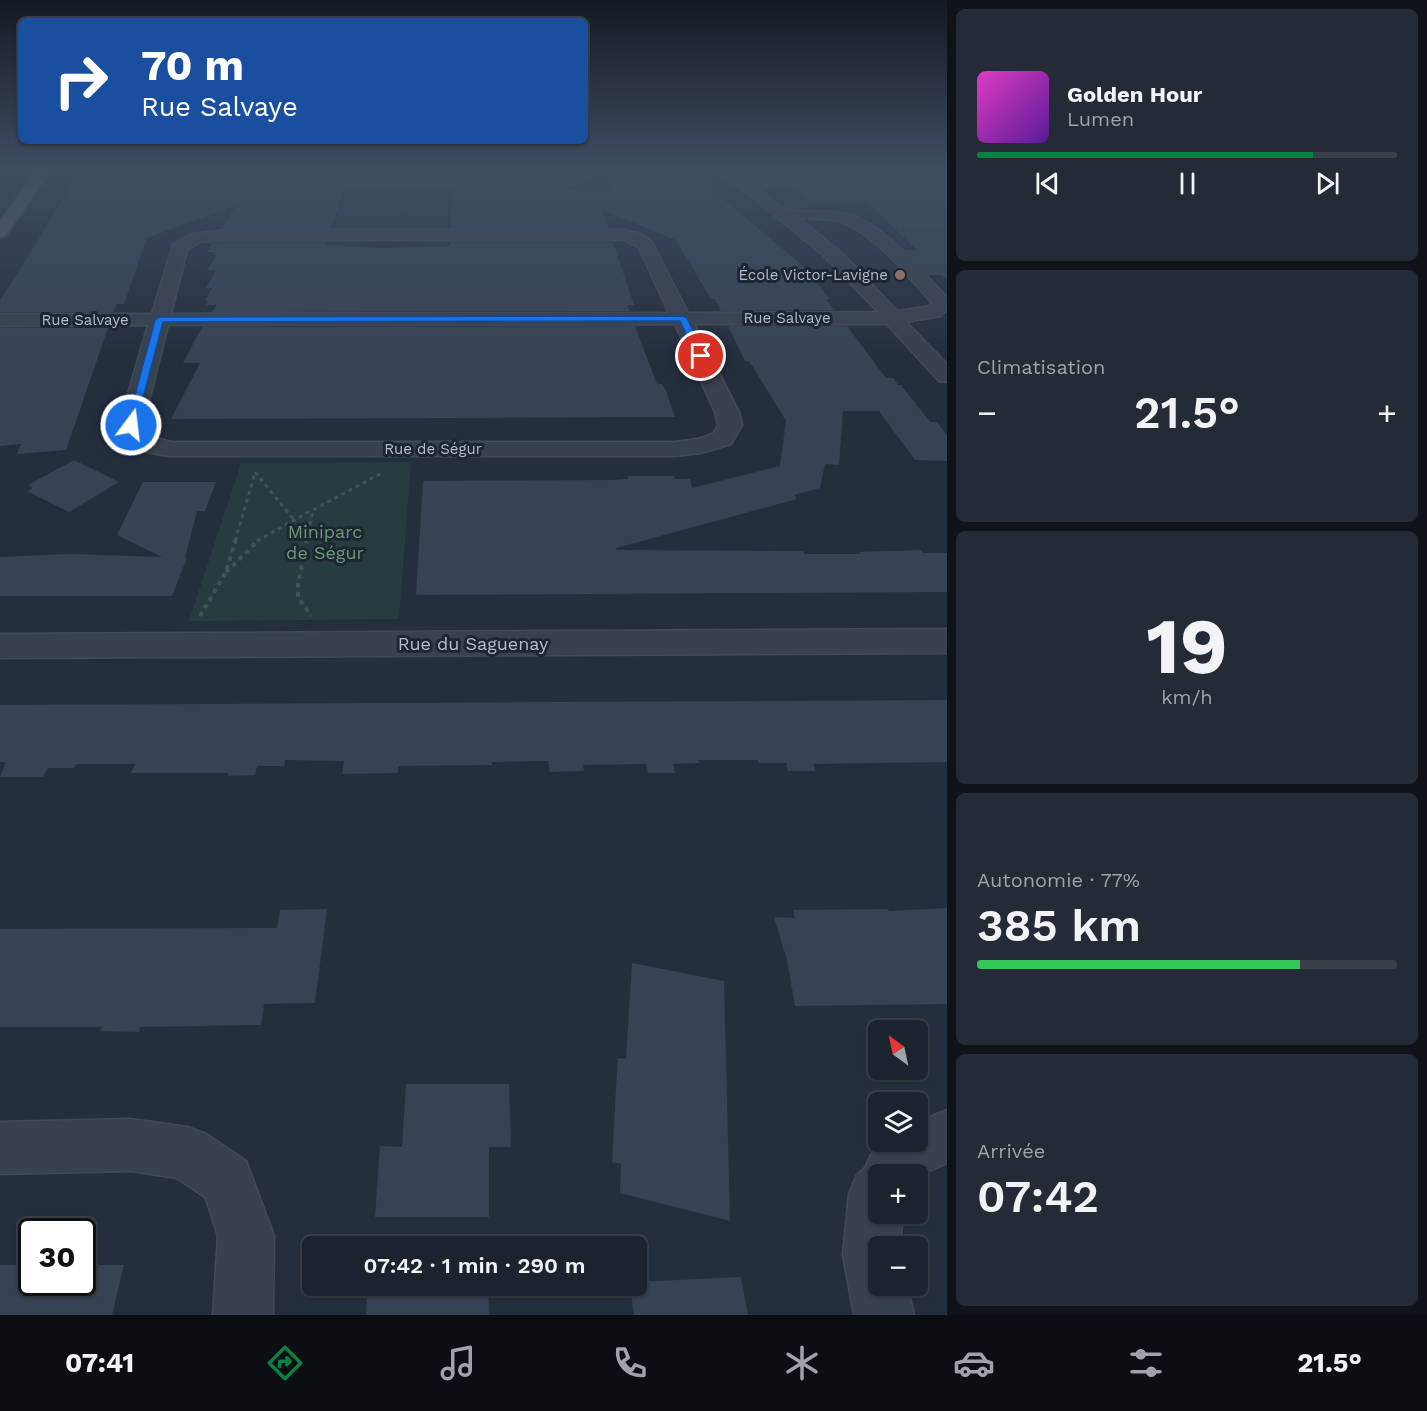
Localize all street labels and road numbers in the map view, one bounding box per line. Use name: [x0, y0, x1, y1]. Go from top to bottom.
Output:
street label: Rue Salvaye: [743, 309, 831, 327]
street label: Rue Salvaye: [41, 311, 129, 329]
street label: Rue de Ségur: [384, 440, 482, 458]
street label: Rue du Saguenay: [398, 633, 549, 654]

